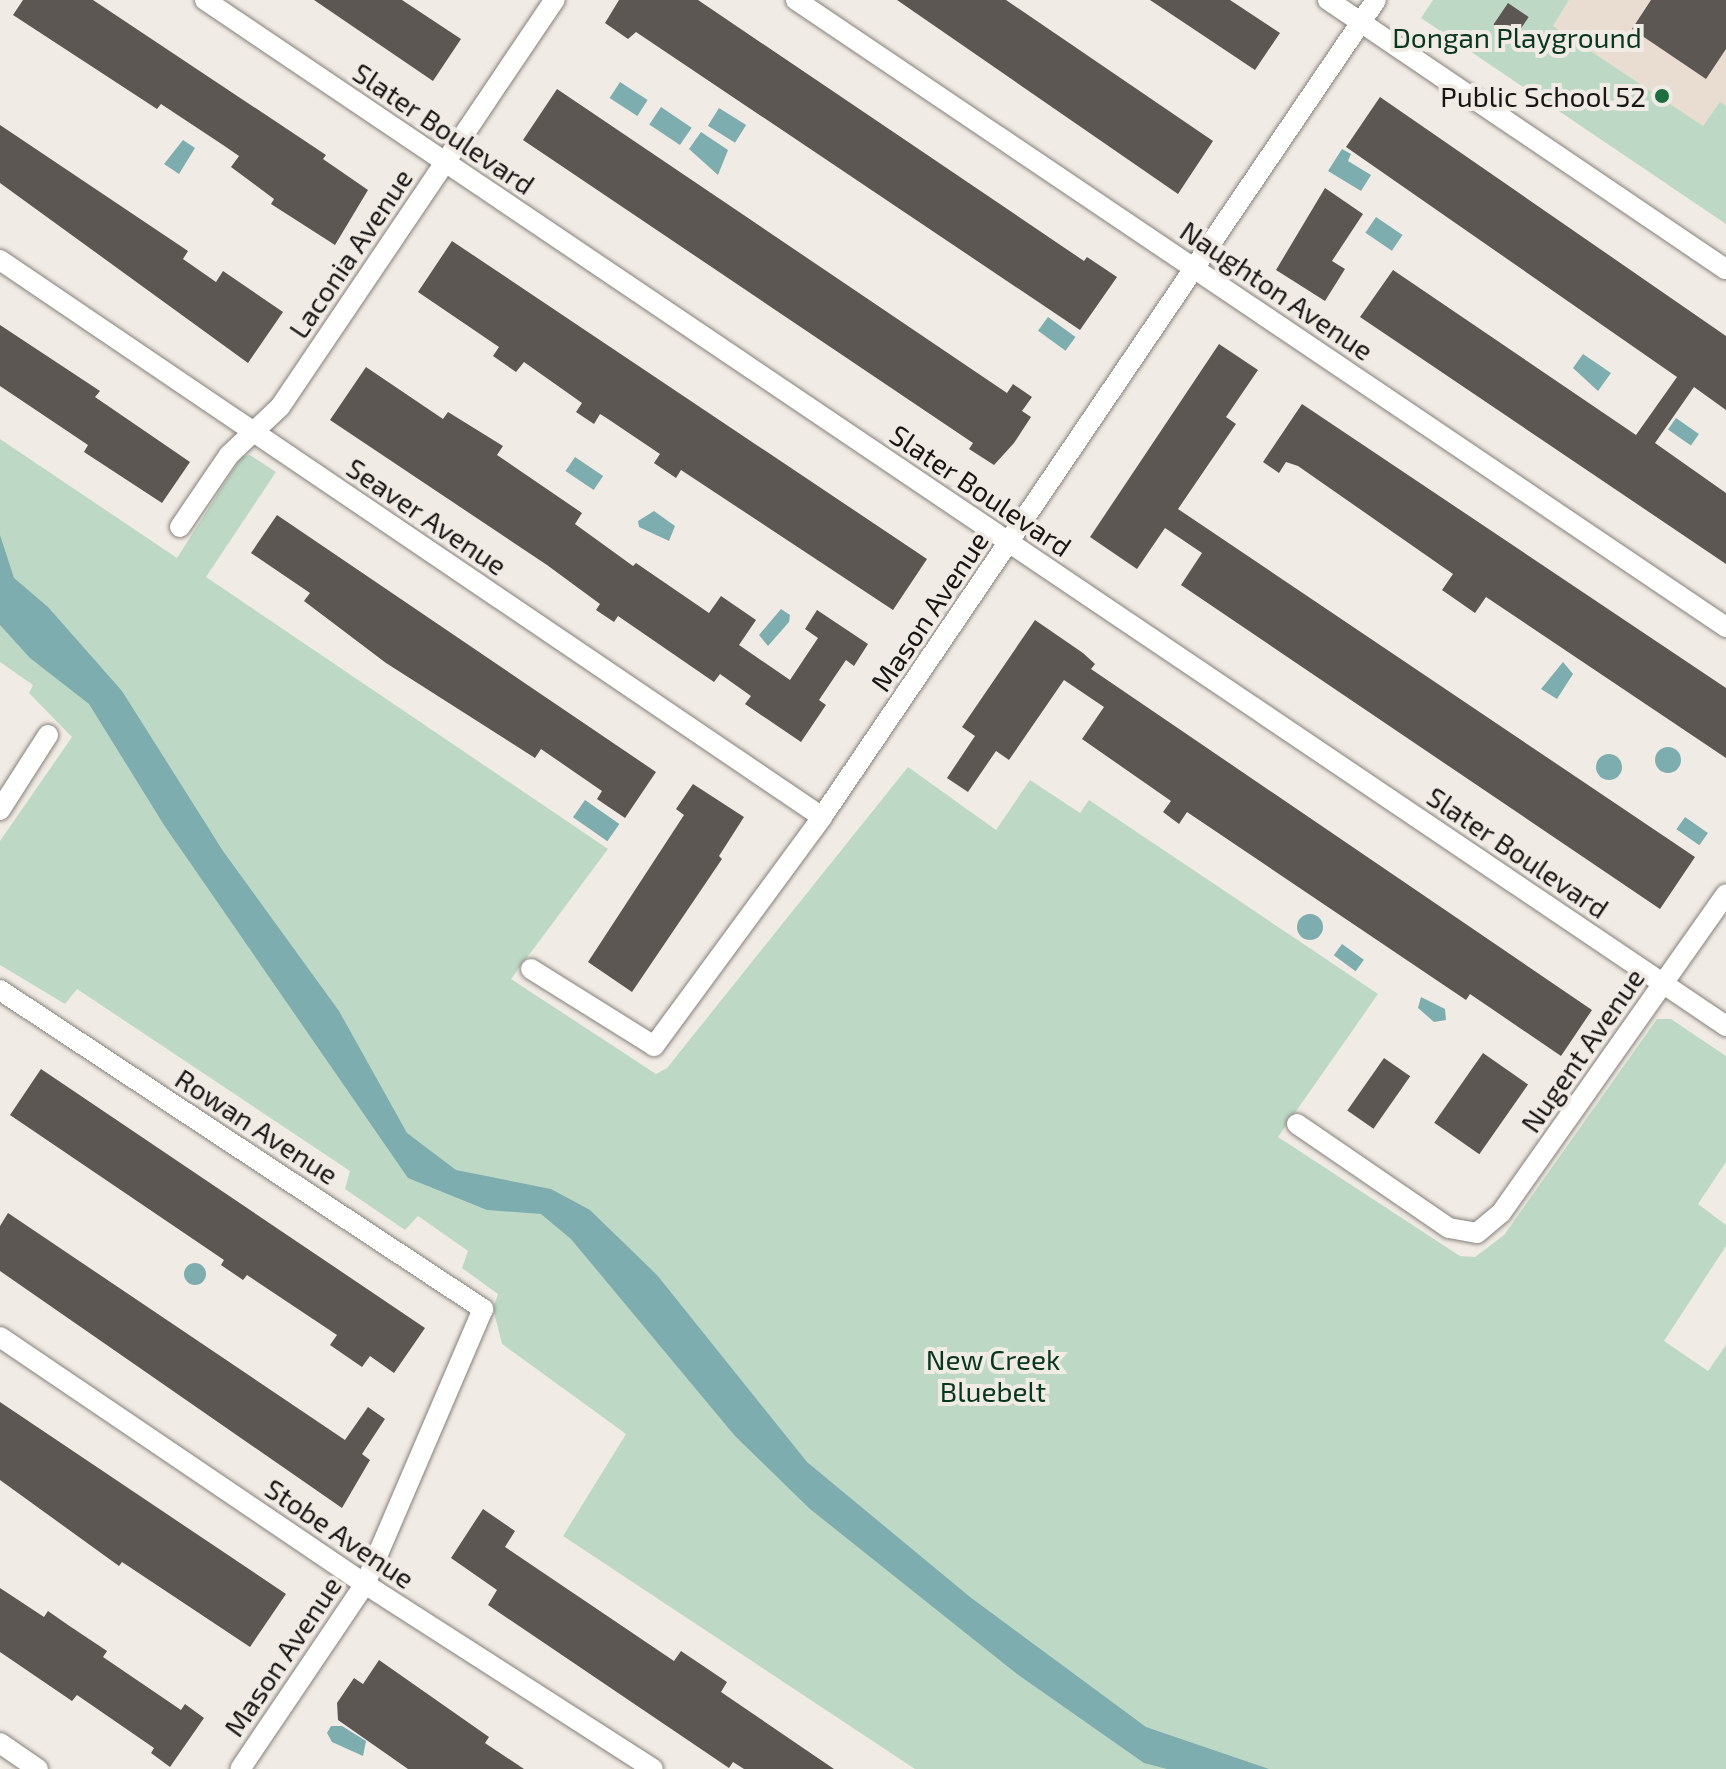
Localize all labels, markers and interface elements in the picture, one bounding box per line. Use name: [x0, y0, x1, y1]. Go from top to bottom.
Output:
park label: Dongan Playground: [1392, 20, 1642, 54]
street label: Slater Boulevard: [347, 55, 541, 201]
place label: Public School 52: [1440, 79, 1646, 113]
marker: Public School 52: [1653, 87, 1671, 105]
street label: Laconia Avenue: [281, 162, 419, 344]
street label: Naughton Avenue: [1174, 213, 1380, 367]
street label: Slater Boulevard: [884, 417, 1078, 563]
street label: Seaver Avenue: [340, 450, 514, 582]
street label: Mason Avenue: [863, 524, 995, 698]
street label: Slater Boulevard: [1421, 779, 1615, 925]
street label: Nugent Avenue: [1513, 961, 1651, 1139]
street label: Rowan Avenue: [169, 1061, 345, 1191]
park label: New Creek Bluebelt: [925, 1342, 1061, 1408]
street label: Stobe Avenue: [259, 1471, 421, 1595]
street label: Mason Avenue: [216, 1569, 348, 1743]

